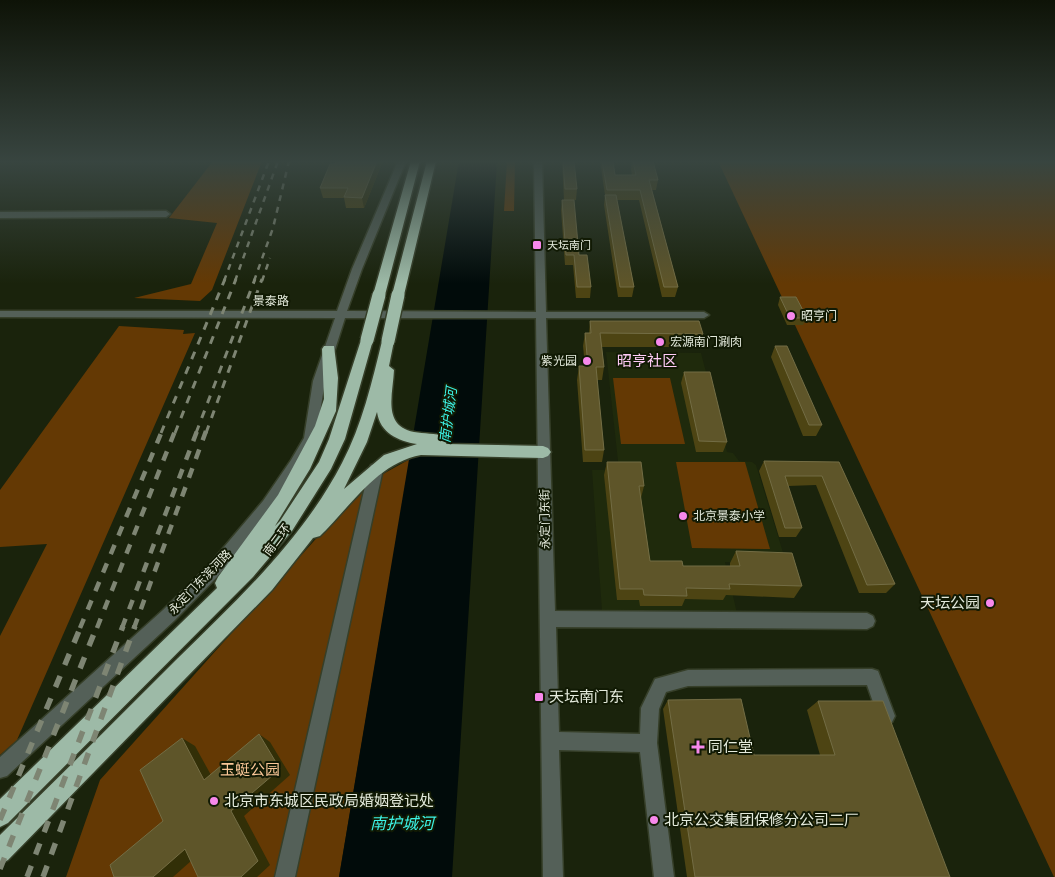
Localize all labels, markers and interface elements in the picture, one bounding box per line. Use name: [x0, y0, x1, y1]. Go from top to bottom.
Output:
place label: 天坛南门: [547, 238, 591, 252]
marker: 天坛南门: [531, 239, 543, 251]
street label: 景泰路: [253, 293, 289, 308]
place label: 昭亨门: [801, 308, 837, 323]
marker: 昭亨门: [785, 310, 797, 322]
place label: 宏源南门涮肉: [670, 334, 742, 349]
marker: 宏源南门涮肉: [654, 336, 666, 348]
district label: 昭亨社区: [617, 351, 677, 370]
place label: 紫光园: [541, 353, 577, 368]
marker: 紫光园: [581, 355, 593, 367]
water label: 南护城河: [436, 383, 461, 444]
street label: 永定门东街: [536, 489, 553, 549]
place label: 北京景泰小学: [693, 508, 765, 523]
marker: 北京景泰小学: [677, 510, 689, 522]
street label: 南二环: [260, 521, 293, 559]
street label: 永定门东滨河路: [165, 546, 234, 617]
place label: 天坛公园: [920, 593, 980, 612]
marker: 天坛公园: [984, 597, 996, 609]
place label: 天坛南门东: [549, 687, 624, 706]
marker: 天坛南门东: [533, 691, 545, 703]
place label: 同仁堂: [708, 737, 753, 756]
marker: 同仁堂: [692, 741, 704, 753]
park label: 玉蜓公园: [220, 760, 280, 779]
place label: 北京市东城区民政局婚姻登记处: [224, 791, 434, 810]
marker: 北京市东城区民政局婚姻登记处: [208, 795, 220, 807]
place label: 北京公交集团保修分公司二厂: [664, 810, 859, 829]
water label: 南护城河: [370, 813, 437, 833]
marker: 北京公交集团保修分公司二厂: [648, 814, 660, 826]

